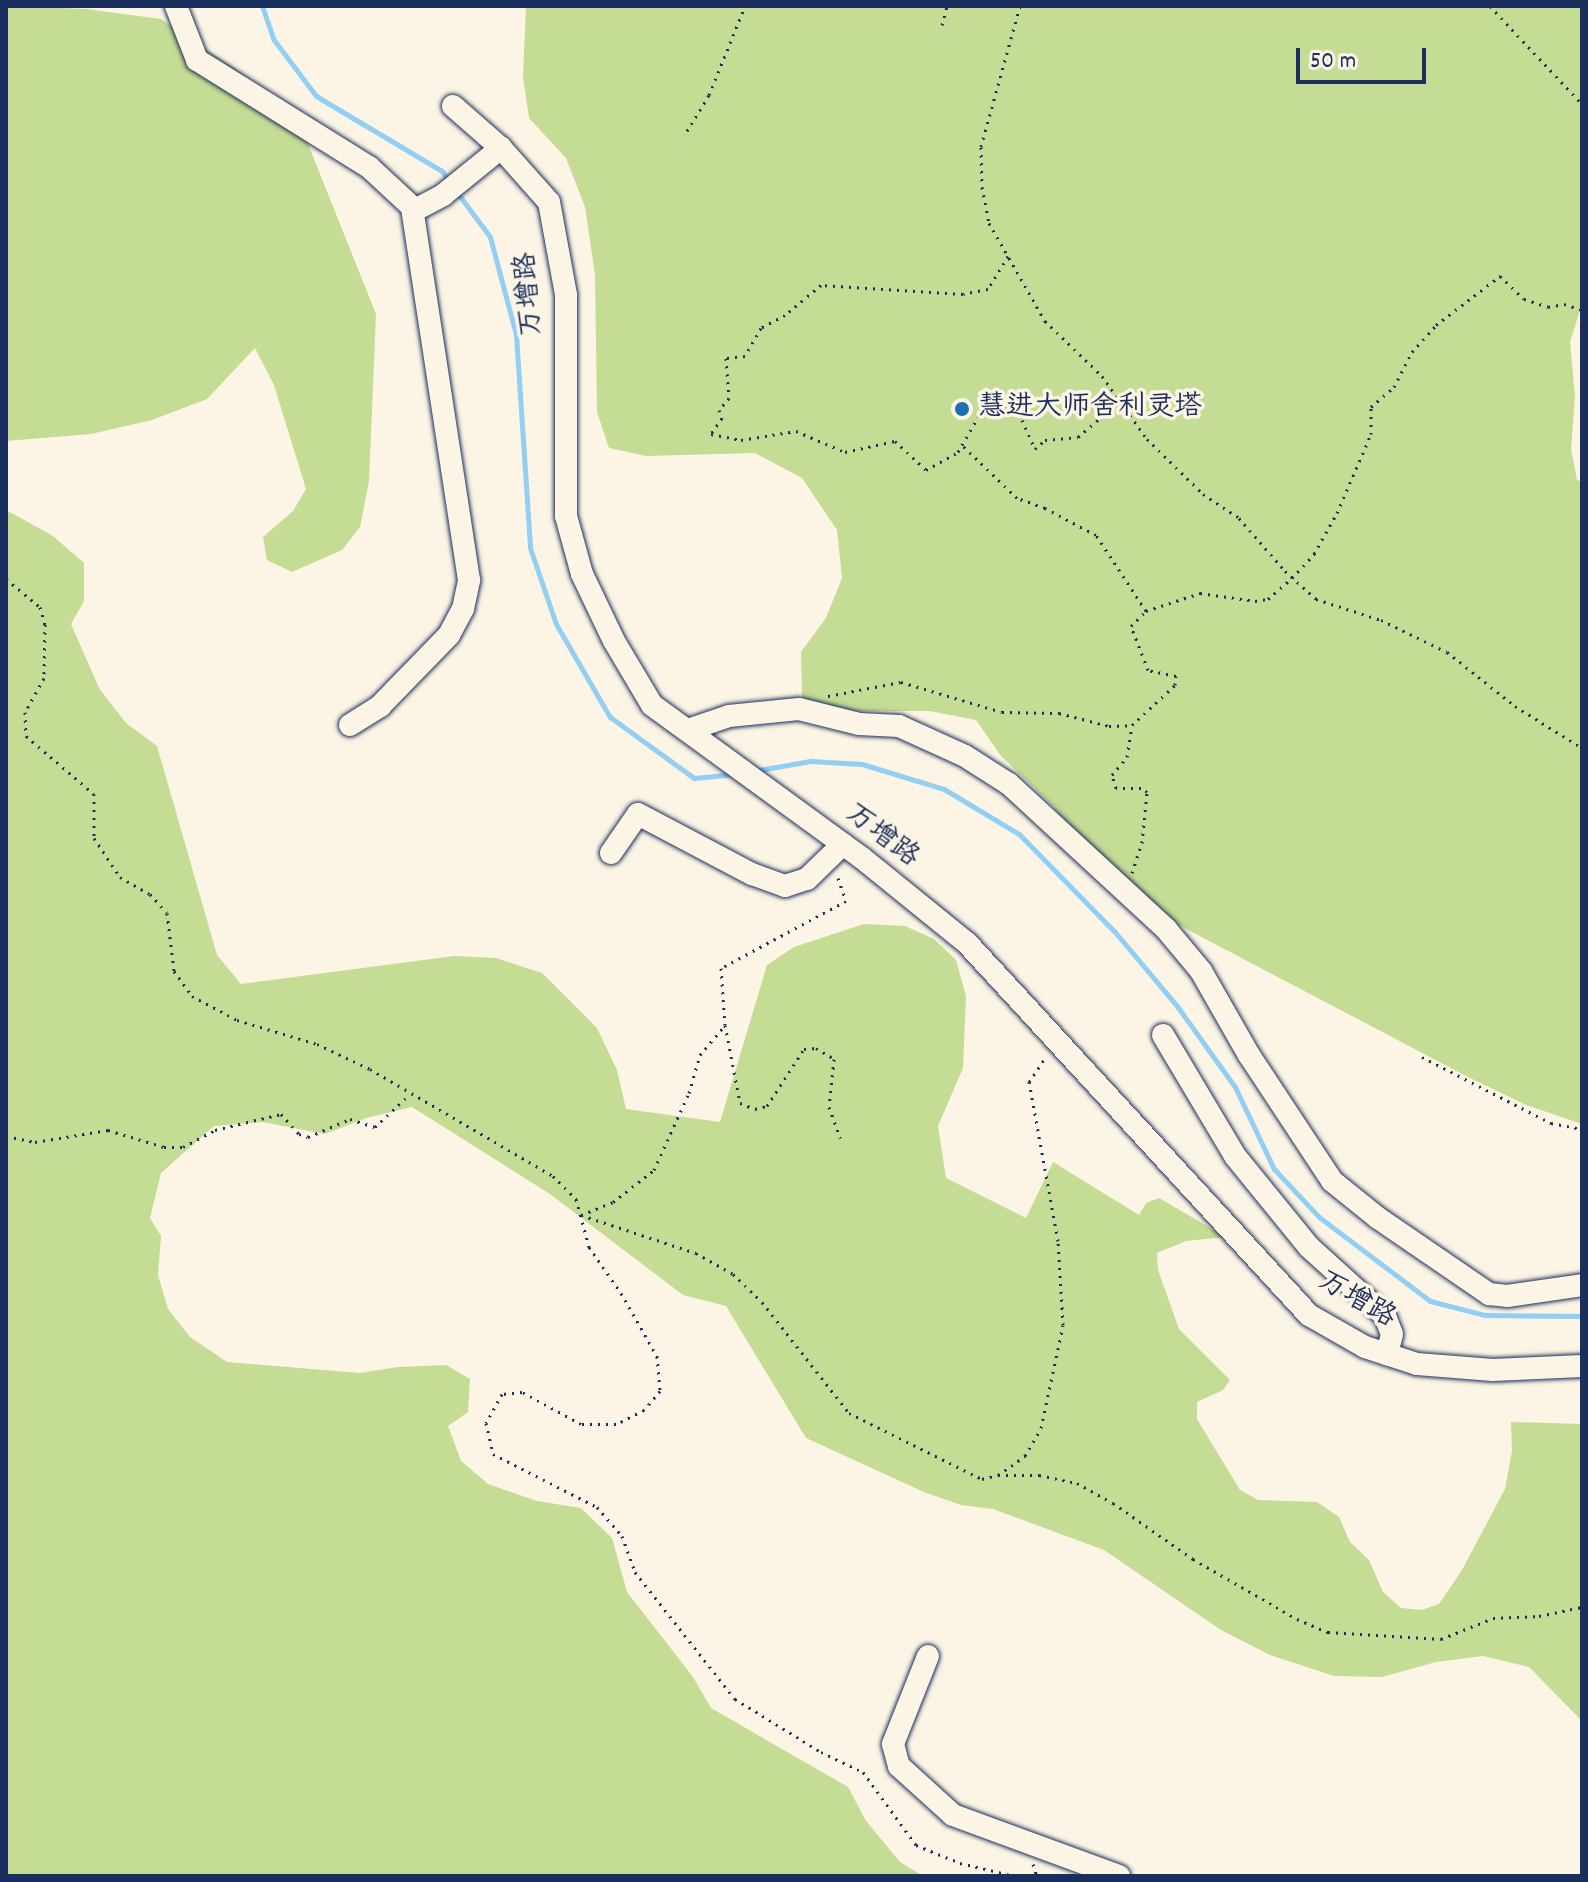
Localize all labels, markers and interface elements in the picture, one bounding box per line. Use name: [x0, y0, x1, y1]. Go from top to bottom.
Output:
scale bar: [1300, 32, 1430, 82]
text: 50 m: [1310, 45, 1356, 79]
street label: 万增路: [511, 251, 551, 337]
place label: 慧进大师舍利灵塔: [978, 392, 1202, 426]
marker: 慧进大师舍利灵塔: [953, 400, 971, 418]
street label: 万增路: [837, 798, 925, 876]
street label: 万增路: [1311, 1265, 1401, 1337]

